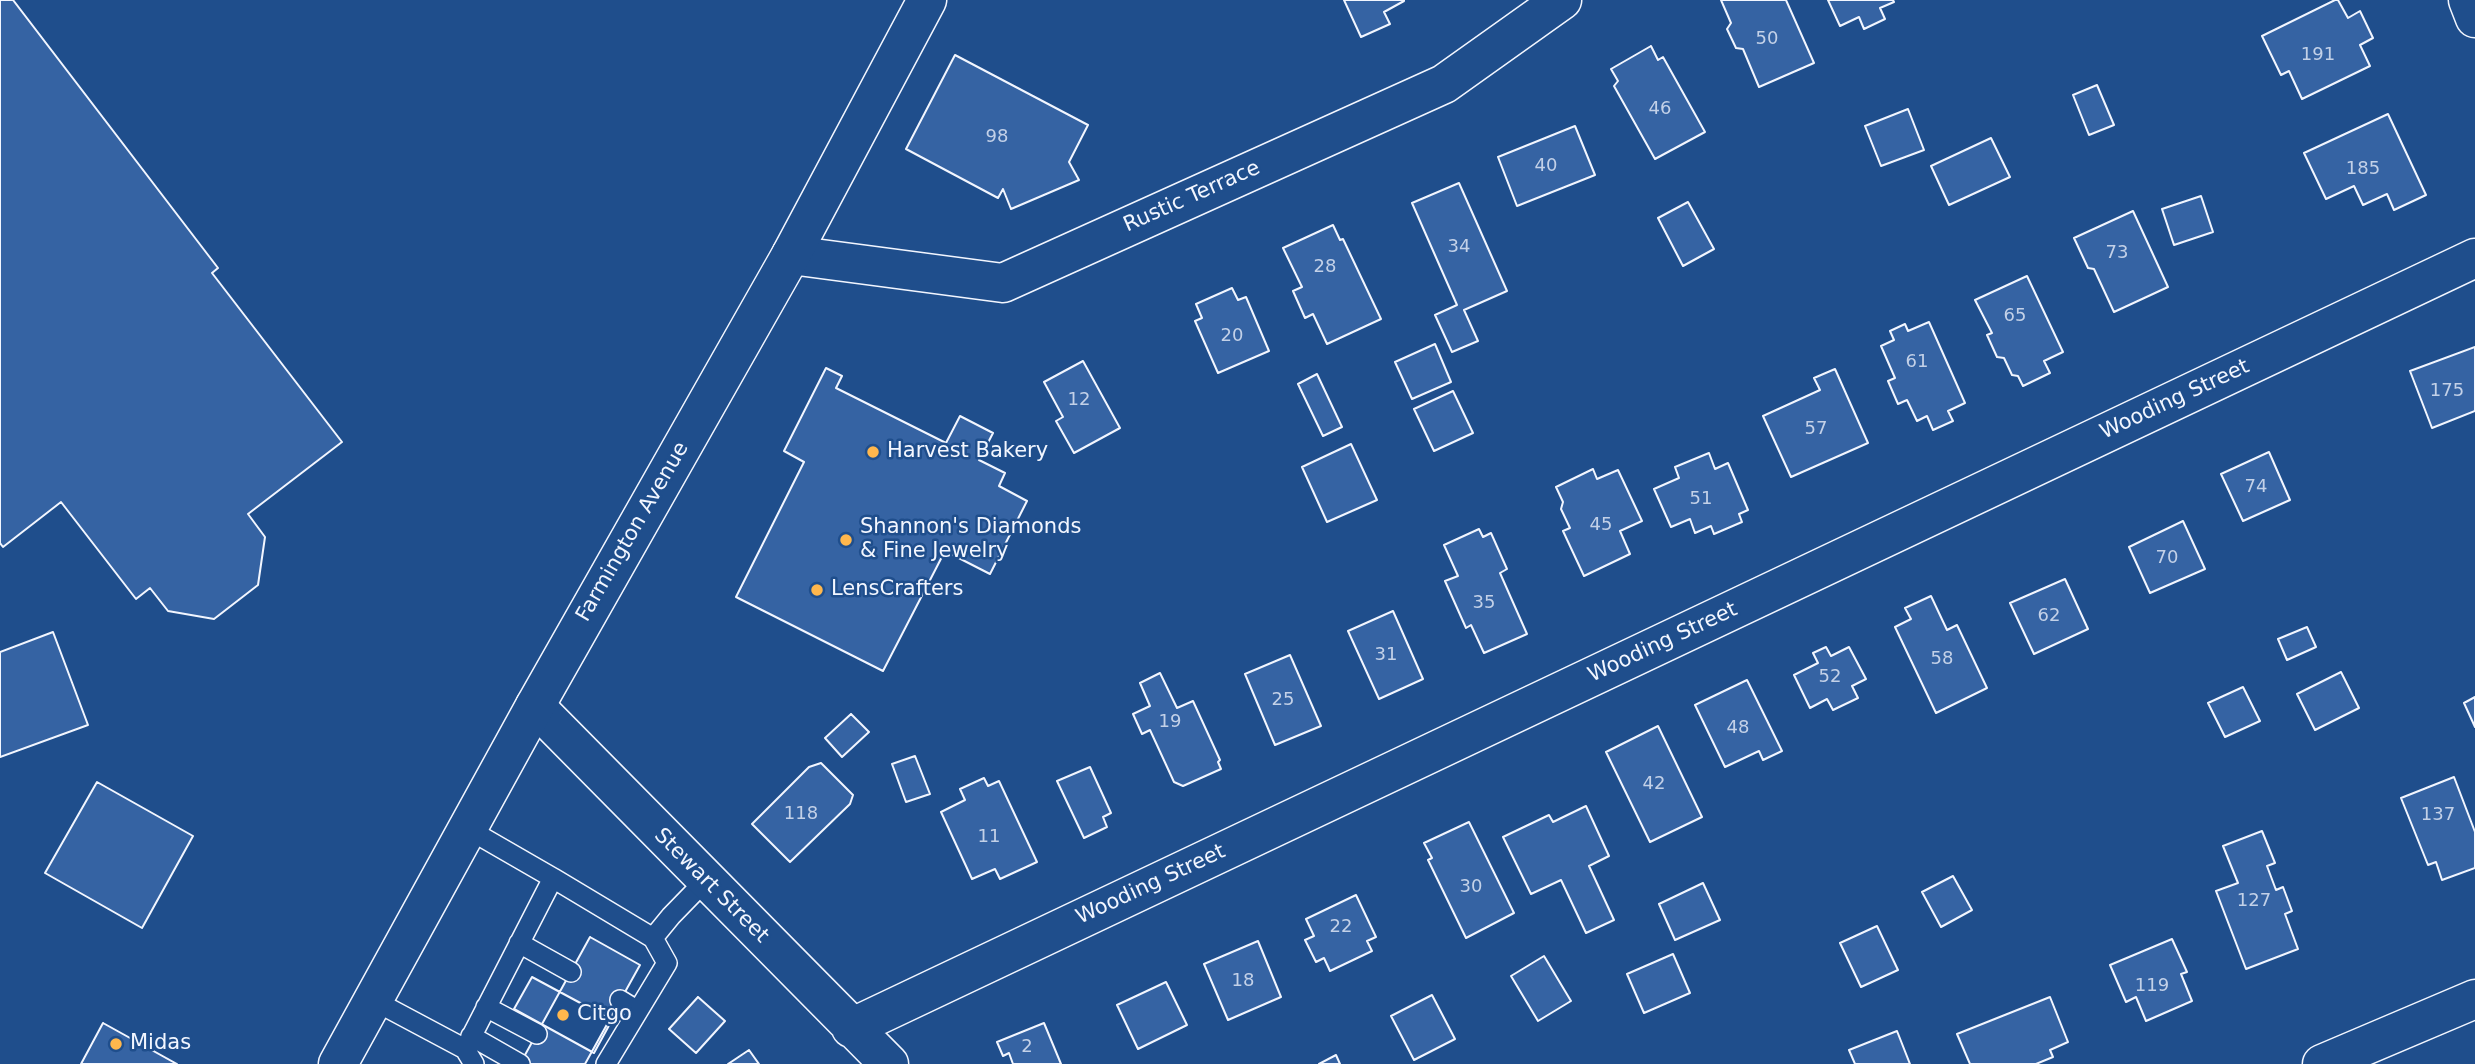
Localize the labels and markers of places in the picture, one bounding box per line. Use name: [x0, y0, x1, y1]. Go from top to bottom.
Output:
place label: Harvest Bakery: [887, 439, 1048, 465]
marker: Harvest Bakery: [865, 444, 881, 460]
place label: Shannon's Diamonds & Fine Jewelry: [860, 515, 1081, 565]
marker: Shannon's Diamonds & Fine Jewelry: [838, 532, 854, 548]
place label: LensCrafters: [831, 577, 963, 603]
marker: LensCrafters: [809, 582, 825, 598]
place label: Citgo: [577, 1002, 632, 1028]
marker: Citgo: [555, 1007, 571, 1023]
place label: Midas: [130, 1031, 191, 1057]
marker: Midas: [108, 1036, 124, 1052]

